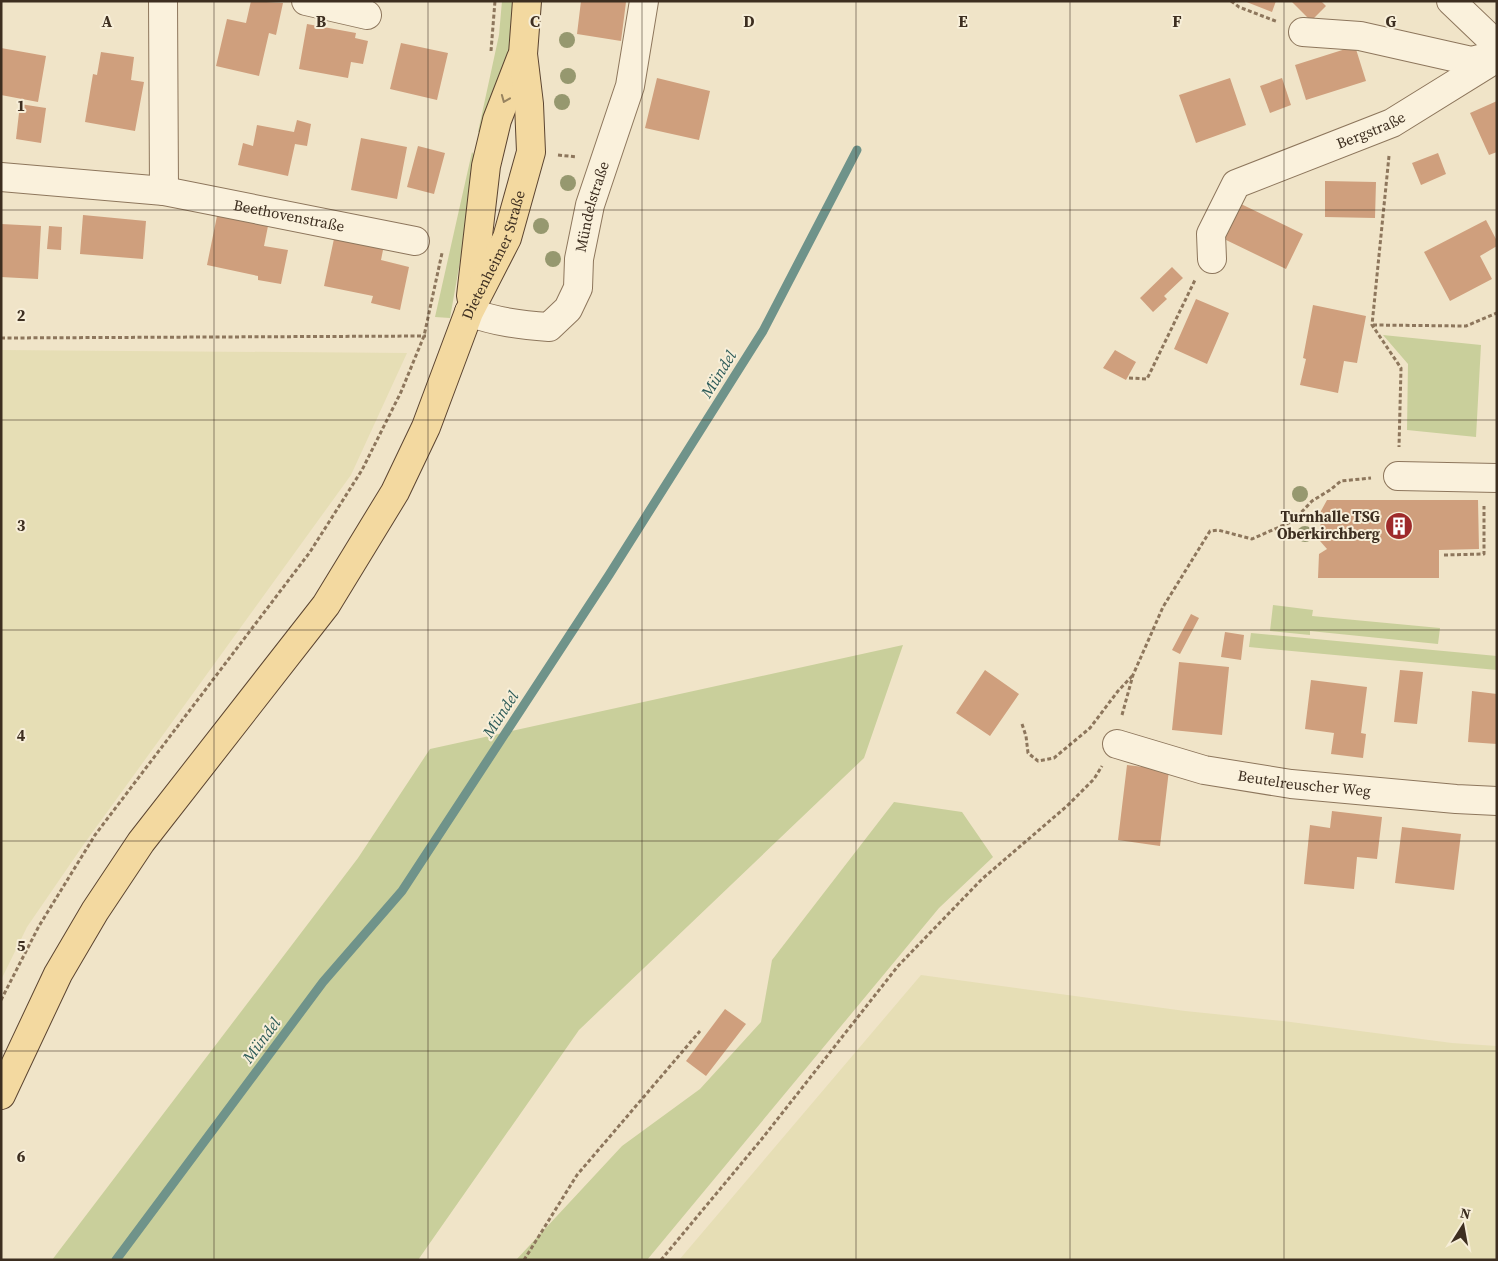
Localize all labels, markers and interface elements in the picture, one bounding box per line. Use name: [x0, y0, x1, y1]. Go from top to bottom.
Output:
text: A: [102, 10, 113, 32]
text: B: [316, 10, 327, 32]
text: C: [530, 10, 540, 32]
text: D: [743, 10, 755, 32]
text: E: [958, 10, 968, 32]
text: F: [1172, 10, 1182, 32]
text: G: [1386, 10, 1397, 32]
text: 1: [17, 94, 25, 116]
one-way arrow: [501, 94, 511, 103]
street label: Bergstraße: [1333, 106, 1409, 154]
street label: Mündelstraße: [570, 158, 614, 254]
street label: Dietenheimer Straße: [456, 188, 530, 322]
street label: Beethovenstraße: [232, 194, 347, 237]
text: 2: [17, 304, 26, 326]
water label: Mündel: [694, 346, 741, 403]
place label: Turnhalle TSG Oberkirchberg: [1277, 506, 1380, 544]
building icon: Turnhalle TSG Oberkirchberg: [1384, 511, 1414, 541]
text: 3: [17, 514, 26, 536]
water label: Mündel: [476, 686, 524, 742]
text: 4: [17, 724, 26, 746]
street label: Beutelreuscher Weg: [1236, 765, 1372, 801]
text: 5: [17, 934, 26, 956]
water label: Mündel: [236, 1012, 286, 1068]
text: 6: [17, 1145, 26, 1167]
north arrow: [1438, 1201, 1488, 1251]
text: N: [1459, 1202, 1472, 1224]

